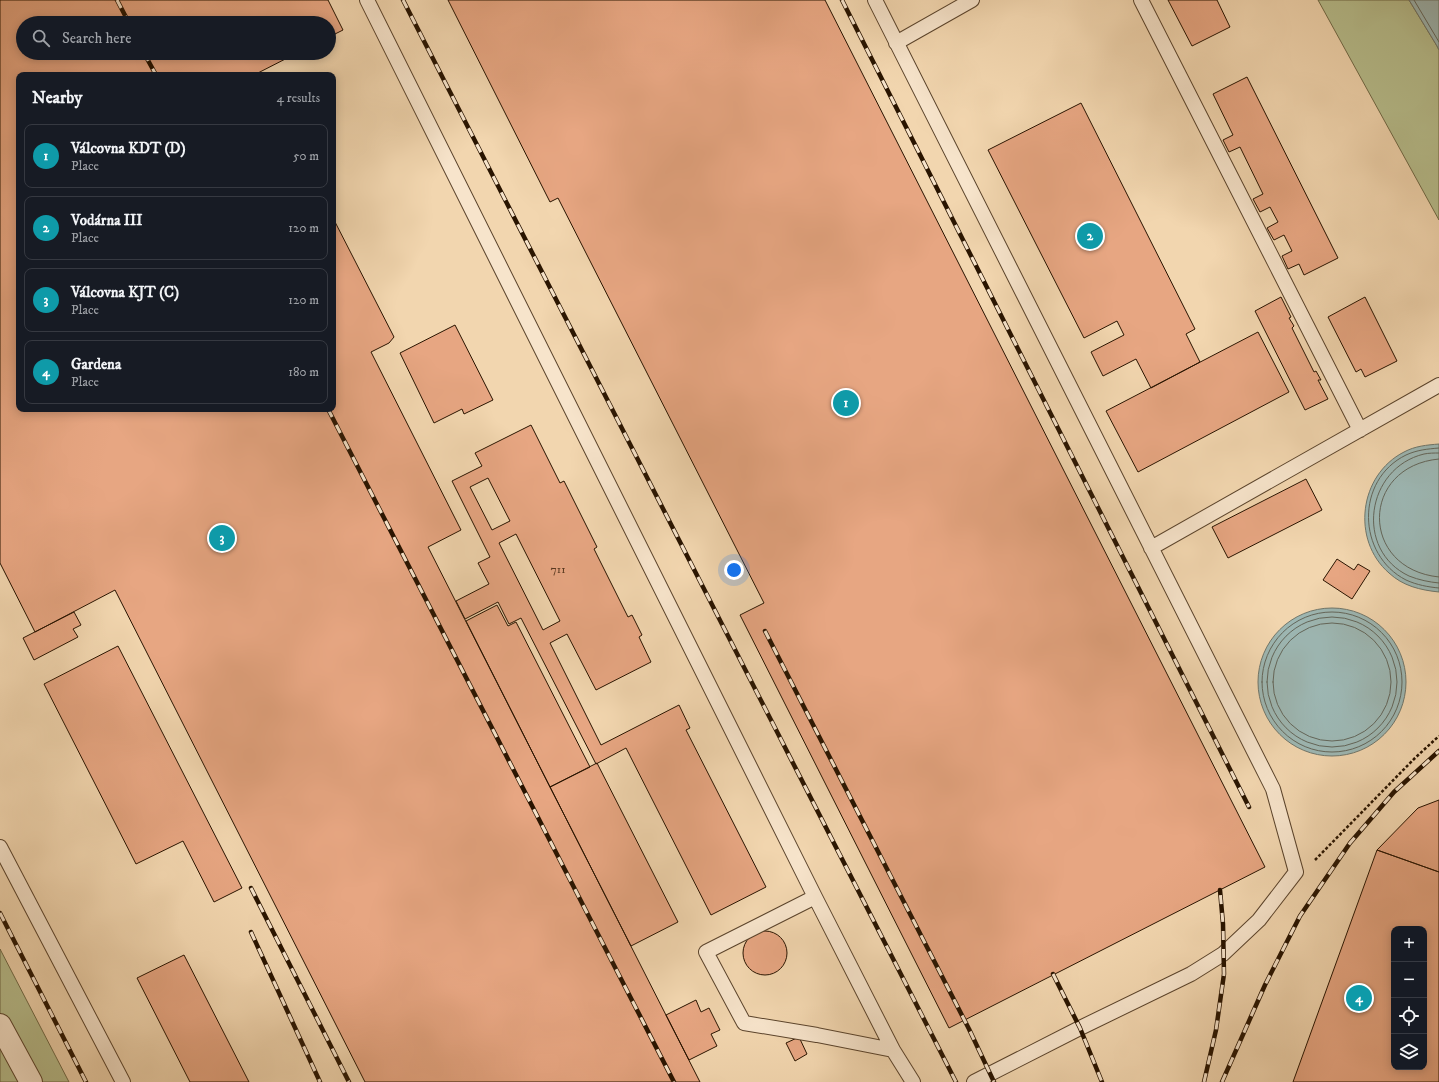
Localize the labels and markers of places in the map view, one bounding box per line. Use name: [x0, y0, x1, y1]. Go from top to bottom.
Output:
pin: 2: [1077, 221, 1103, 251]
pin: 1: [833, 388, 859, 418]
pin: 3: [209, 523, 235, 553]
pin: 4: [1346, 983, 1372, 1013]

